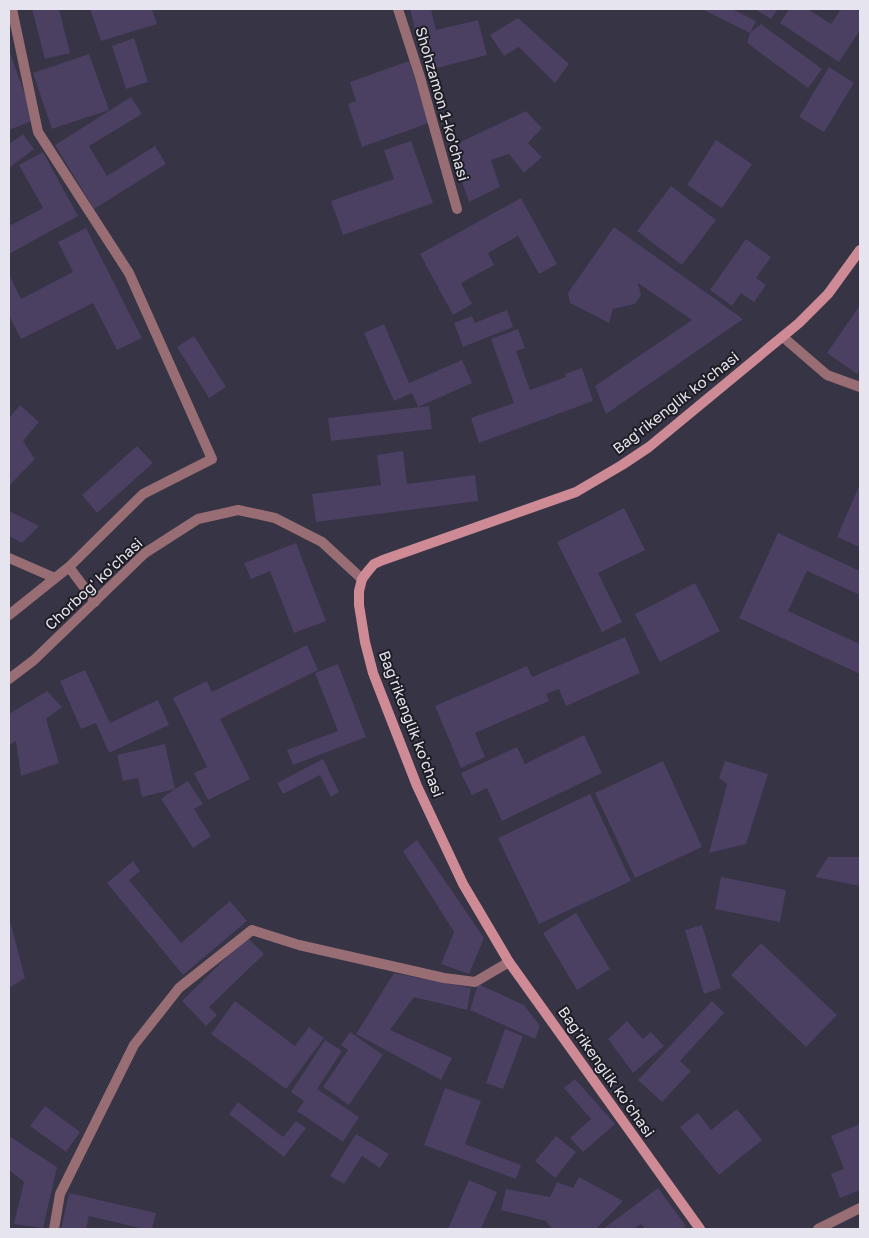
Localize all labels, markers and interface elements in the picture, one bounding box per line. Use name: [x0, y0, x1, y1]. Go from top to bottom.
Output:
street label: Shohzamon 1-ko'chasi: [412, 25, 474, 183]
street label: Bag'rikenglik ko'chasi: [609, 347, 742, 457]
street label: Chorbog' ko'chasi: [41, 533, 146, 633]
street label: Bag'rikenglik ko'chasi: [376, 648, 448, 799]
street label: Bag'rikenglik ko'chasi: [555, 1003, 659, 1140]

